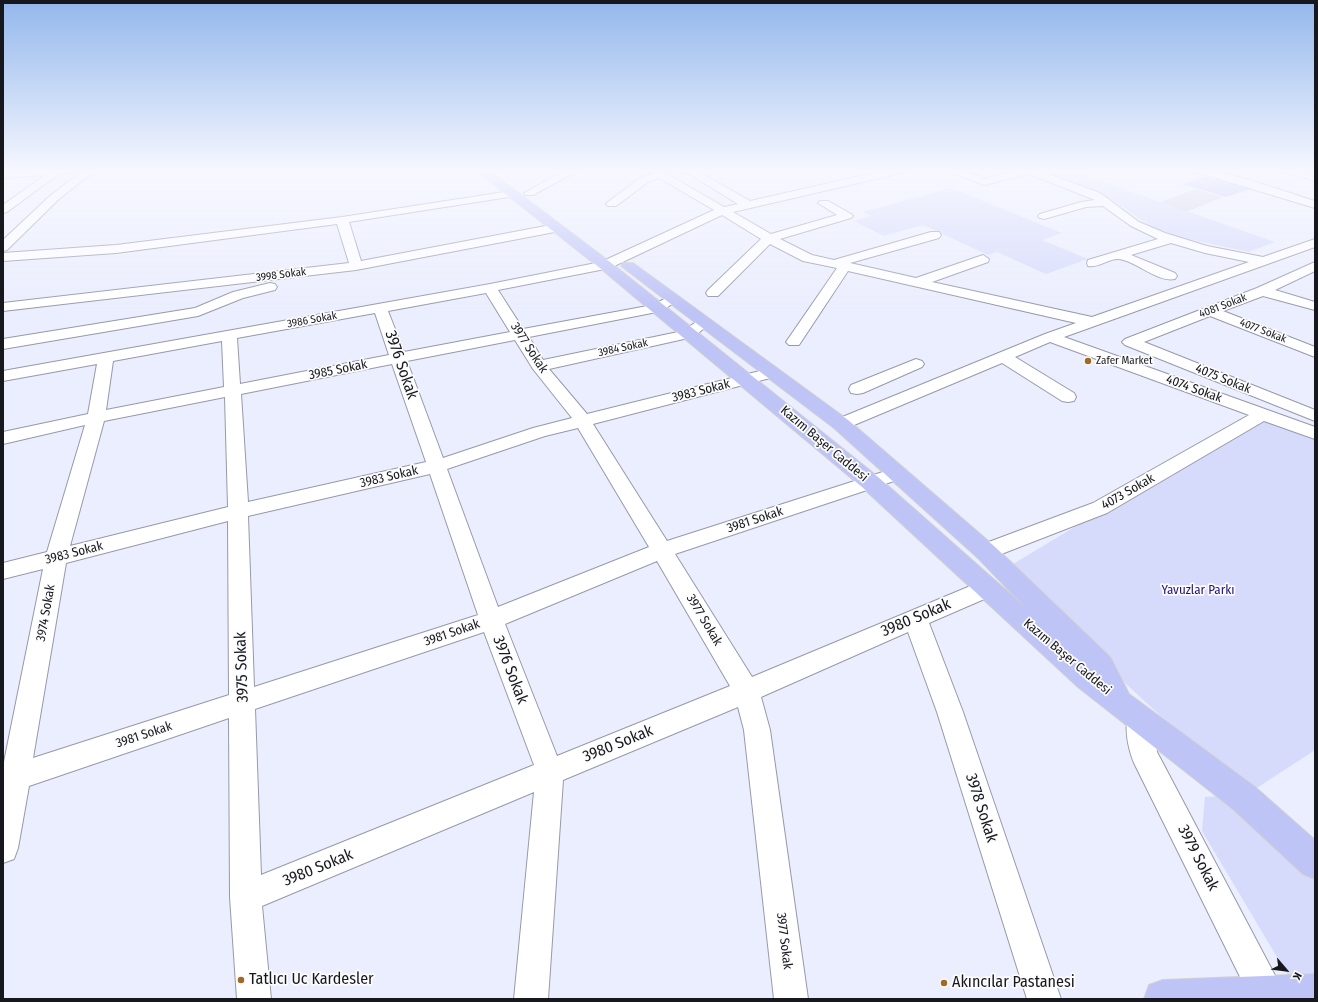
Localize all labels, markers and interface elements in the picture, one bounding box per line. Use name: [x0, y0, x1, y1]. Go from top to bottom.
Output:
street label: 3998 Sokak: [255, 265, 307, 285]
street label: 4081 Sokak: [1197, 291, 1249, 321]
street label: 3986 Sokak: [286, 309, 338, 331]
street label: 4077 Sokak: [1238, 316, 1288, 346]
street label: 3977 Sokak: [507, 320, 551, 376]
street label: 3976 Sokak: [380, 328, 422, 402]
street label: 3984 Sokak: [597, 336, 649, 360]
place label: Zafer Market: [1096, 354, 1153, 368]
marker: Zafer Market: [1083, 356, 1093, 366]
street label: 3985 Sokak: [307, 357, 369, 383]
street label: 4075 Sokak: [1193, 361, 1253, 397]
street label: 4074 Sokak: [1164, 372, 1224, 406]
street label: 3983 Sokak: [670, 376, 732, 406]
street label: Kazım Başer Caddesi: [777, 403, 871, 485]
street label: 3983 Sokak: [358, 463, 420, 491]
street label: 4073 Sokak: [1099, 471, 1157, 513]
street label: 3981 Sokak: [725, 504, 785, 536]
street label: 3983 Sokak: [43, 538, 105, 568]
park label: Yavuzlar Parkı: [1161, 582, 1235, 598]
street label: 3974 Sokak: [33, 583, 59, 643]
street label: 3977 Sokak: [683, 592, 725, 648]
street label: 3980 Sokak: [878, 595, 954, 641]
street label: 3981 Sokak: [422, 616, 482, 650]
street label: Kazım Başer Caddesi: [1020, 616, 1114, 698]
street label: 3975 Sokak: [231, 631, 253, 703]
street label: 3976 Sokak: [488, 633, 532, 707]
street label: 3981 Sokak: [114, 719, 174, 751]
street label: 3980 Sokak: [580, 721, 656, 767]
street label: 3978 Sokak: [961, 771, 1001, 845]
street label: 3979 Sokak: [1173, 822, 1223, 894]
street label: 3980 Sokak: [280, 845, 356, 891]
street label: 3977 Sokak: [773, 912, 795, 970]
north arrow: [1266, 950, 1306, 990]
place label: Tatlıcı Uc Kardesler: [249, 970, 374, 990]
text: K: [1290, 970, 1304, 982]
place label: Akıncılar Pastanesi: [952, 973, 1075, 993]
marker: Tatlıcı Uc Kardesler: [236, 975, 246, 985]
marker: Akıncılar Pastanesi: [939, 978, 949, 988]

